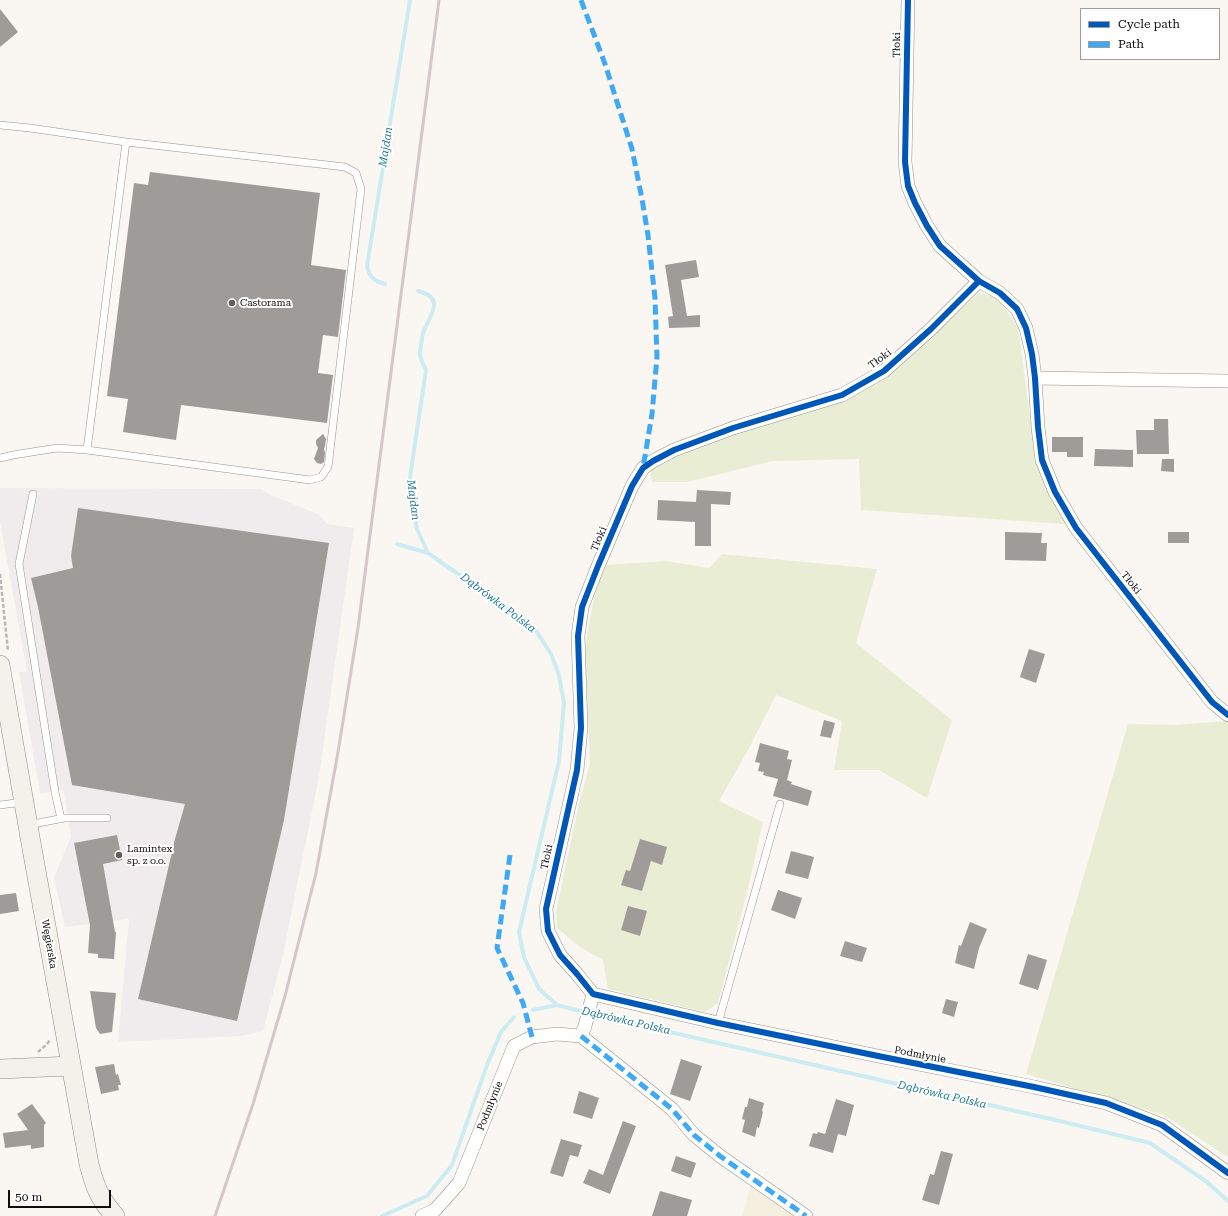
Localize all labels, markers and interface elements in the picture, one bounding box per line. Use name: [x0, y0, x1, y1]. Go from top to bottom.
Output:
legend: [1080, 8, 1220, 60]
text: Cycle path: [1118, 17, 1180, 31]
street label: Tłoki: [891, 32, 903, 58]
text: Path: [1118, 37, 1144, 51]
water label: Majdan: [376, 126, 396, 168]
place label: Castorama: [240, 297, 291, 309]
marker: Castorama: [227, 298, 237, 308]
street label: Tłoki: [866, 347, 894, 371]
water label: Majdan: [404, 479, 422, 521]
street label: Tłoki: [588, 525, 610, 553]
street label: Tłoki: [1118, 569, 1144, 597]
water label: Dąbrówka Polska: [458, 570, 538, 636]
place label: Lamintex sp. z o.o.: [127, 843, 172, 866]
street label: Tłoki: [538, 843, 556, 871]
marker: Lamintex sp. z o.o.: [114, 850, 124, 860]
street label: Węgierska: [39, 918, 59, 970]
water label: Dąbrówka Polska: [580, 1004, 672, 1038]
street label: Podmłynie: [893, 1044, 947, 1066]
water label: Dąbrówka Polska: [896, 1078, 988, 1112]
street label: Podmłynie: [475, 1079, 505, 1133]
scale bar: [10, 1182, 113, 1208]
text: 50 m: [15, 1190, 42, 1204]

